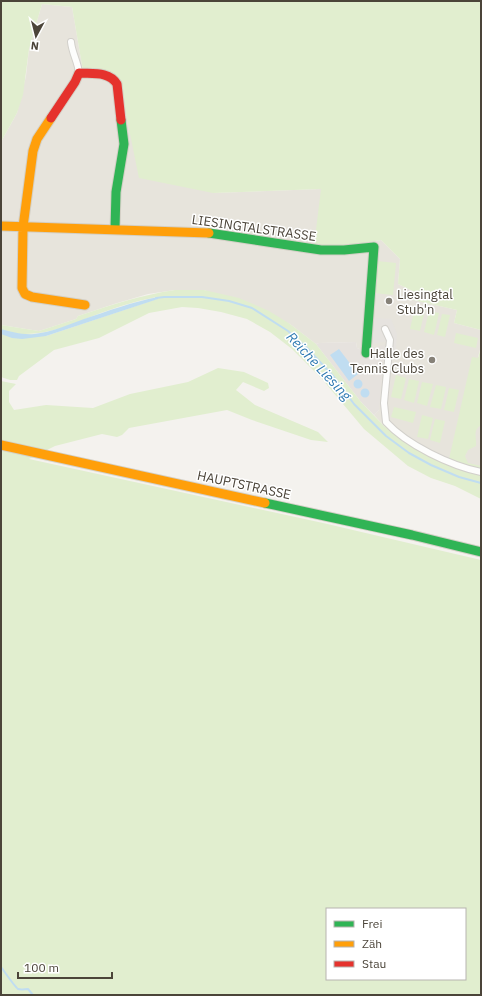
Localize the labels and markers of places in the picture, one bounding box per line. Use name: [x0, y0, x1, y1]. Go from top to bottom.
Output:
place label: Liesingtal Stub'n: [397, 286, 453, 318]
marker: Liesingtal Stub'n: [384, 296, 394, 306]
place label: Halle des Tennis Clubs: [350, 345, 424, 377]
marker: Halle des Tennis Clubs: [427, 355, 437, 365]

